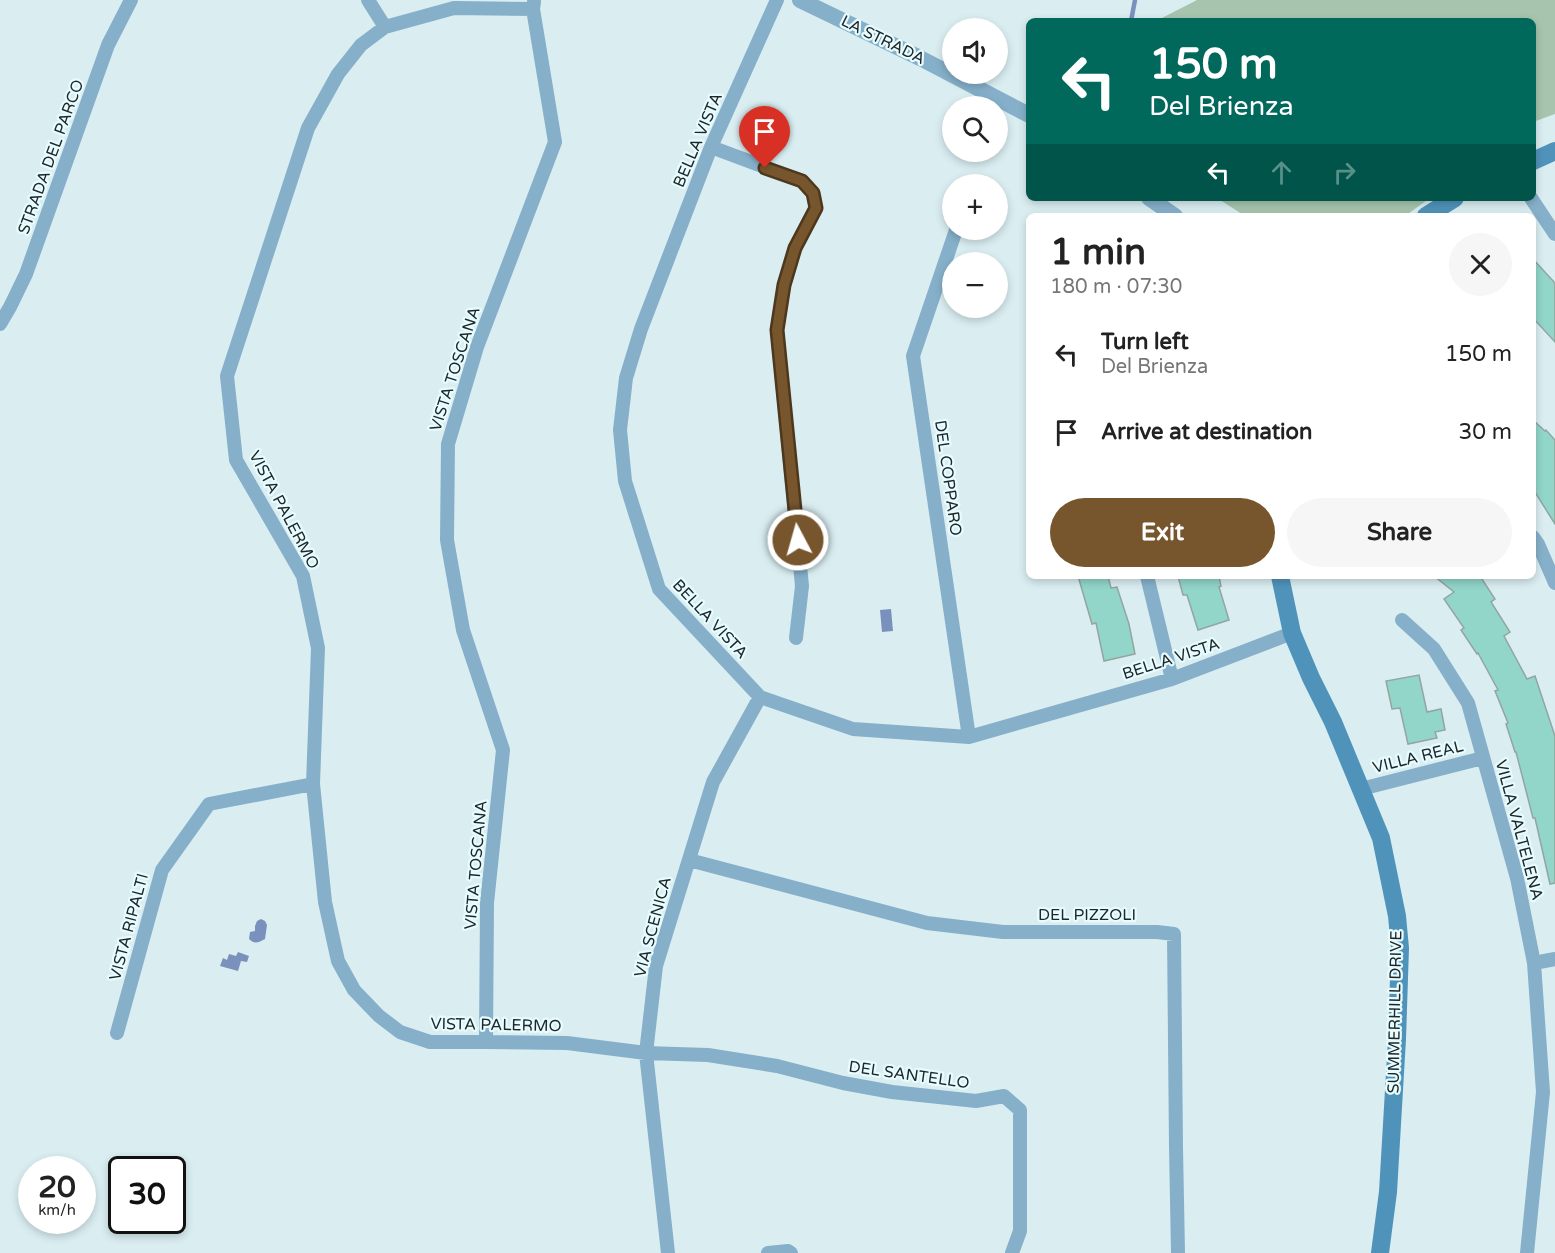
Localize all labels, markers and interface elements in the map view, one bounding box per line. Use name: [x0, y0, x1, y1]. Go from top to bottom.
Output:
street label: LA STRADA: [838, 11, 928, 69]
map controls: [942, 18, 1008, 318]
button: sound: [942, 18, 1008, 84]
text: 150 m: [1149, 39, 1278, 90]
icon: left: [1050, 42, 1128, 120]
street label: STRADA DEL PARCO: [14, 77, 88, 237]
street label: BELLA VISTA: [669, 89, 727, 190]
text: Del Brienza: [1149, 90, 1294, 123]
button: search: [942, 96, 1008, 162]
pin: [739, 106, 790, 168]
icon: arrive: [748, 115, 781, 148]
icon: left: [1202, 156, 1235, 189]
icon: ahead: [1265, 156, 1298, 189]
icon: right: [1328, 156, 1361, 189]
button: +: [942, 174, 1008, 240]
text: 1 min: [1050, 231, 1146, 274]
button: close: [1449, 233, 1512, 296]
button: −: [942, 252, 1008, 318]
text: 180 m · 07:30: [1050, 275, 1182, 299]
street label: VISTA TOSCANA: [425, 304, 485, 434]
text: Turn left: [1101, 329, 1189, 355]
icon: left: [1050, 338, 1083, 371]
text: 150 m: [1445, 341, 1512, 367]
text: Del Brienza: [1101, 355, 1208, 379]
icon: arrive: [1050, 416, 1083, 449]
street label: DEL COPPARO: [930, 419, 966, 537]
text: Arrive at destination: [1101, 419, 1312, 445]
text: 30 m: [1458, 419, 1512, 445]
street label: VISTA PALERMO: [244, 447, 324, 573]
button: Exit: [1050, 498, 1275, 567]
button: Share: [1287, 498, 1512, 567]
position arrow: [766, 508, 830, 572]
street label: BELLA VISTA: [668, 575, 752, 663]
street label: BELLA VISTA: [1120, 634, 1222, 684]
street label: VILLA REAL: [1371, 736, 1465, 778]
street label: VILLA VALTELENA: [1491, 758, 1547, 902]
street label: VISTA TOSCANA: [460, 799, 492, 931]
street label: VISTA RIPALTI: [105, 871, 153, 983]
street label: VIA SCENICA: [630, 874, 676, 980]
street label: DEL PIZZOLI: [1038, 905, 1136, 925]
street label: SUMMERHILL DRIVE: [1384, 930, 1406, 1094]
street label: VISTA PALERMO: [430, 1014, 562, 1036]
street label: DEL SANTELLO: [847, 1057, 971, 1093]
speed limit sign: 30: [108, 1156, 186, 1234]
text: 20: [38, 1169, 76, 1206]
text: km/h: [38, 1201, 76, 1219]

